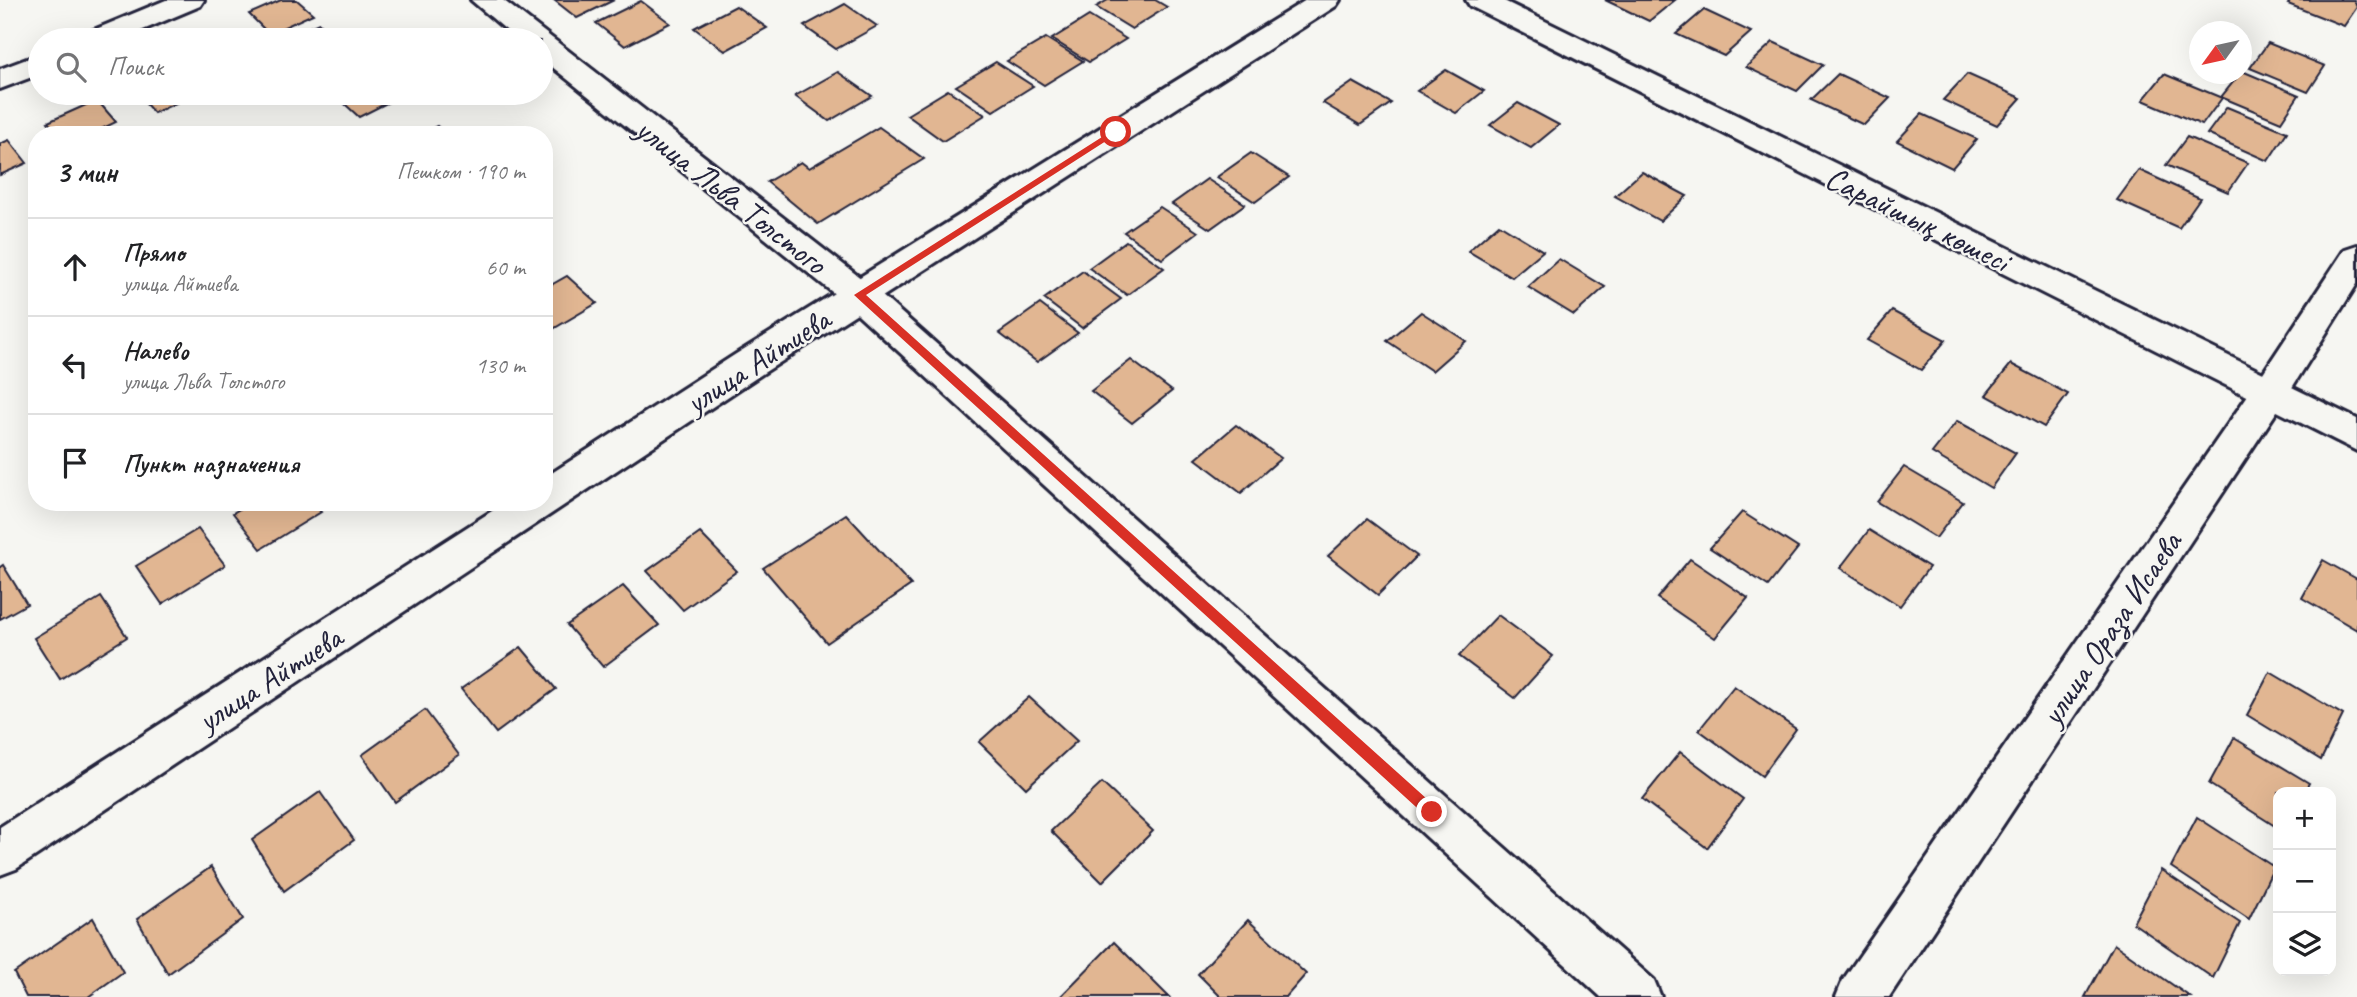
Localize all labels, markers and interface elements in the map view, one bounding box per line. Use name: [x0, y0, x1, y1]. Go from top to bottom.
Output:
north arrow: [2189, 21, 2252, 84]
search box: [28, 28, 553, 105]
icon: search: [52, 48, 90, 86]
text: Поиск: [108, 50, 163, 83]
street label: улица Льва Толстого: [626, 107, 837, 285]
route start: [1100, 116, 1131, 147]
text: 3 мин: [56, 153, 117, 191]
street label: Сарайшық көшесі: [1819, 156, 2020, 283]
text: Пешком · 190 m: [397, 157, 525, 186]
text: Прямо: [123, 236, 185, 269]
icon: ahead: [56, 248, 94, 286]
text: 60 m: [486, 253, 525, 282]
text: улица Айтиева: [123, 269, 237, 298]
street label: улица Айтиева: [676, 297, 840, 424]
text: Налево: [123, 334, 189, 367]
icon: left: [56, 346, 94, 384]
text: 130 m: [476, 351, 525, 380]
text: улица Льва Толстого: [123, 367, 284, 396]
icon: arrive: [56, 444, 94, 482]
text: Пункт назначения: [123, 447, 299, 480]
street label: улица Ораза Исаева: [2030, 522, 2192, 735]
street label: улица Айтиева: [188, 615, 352, 742]
map controls: [2273, 787, 2336, 976]
button: +: [2273, 787, 2336, 850]
route end: [1416, 796, 1447, 827]
button: −: [2273, 850, 2336, 913]
button: layers: [2273, 913, 2336, 976]

